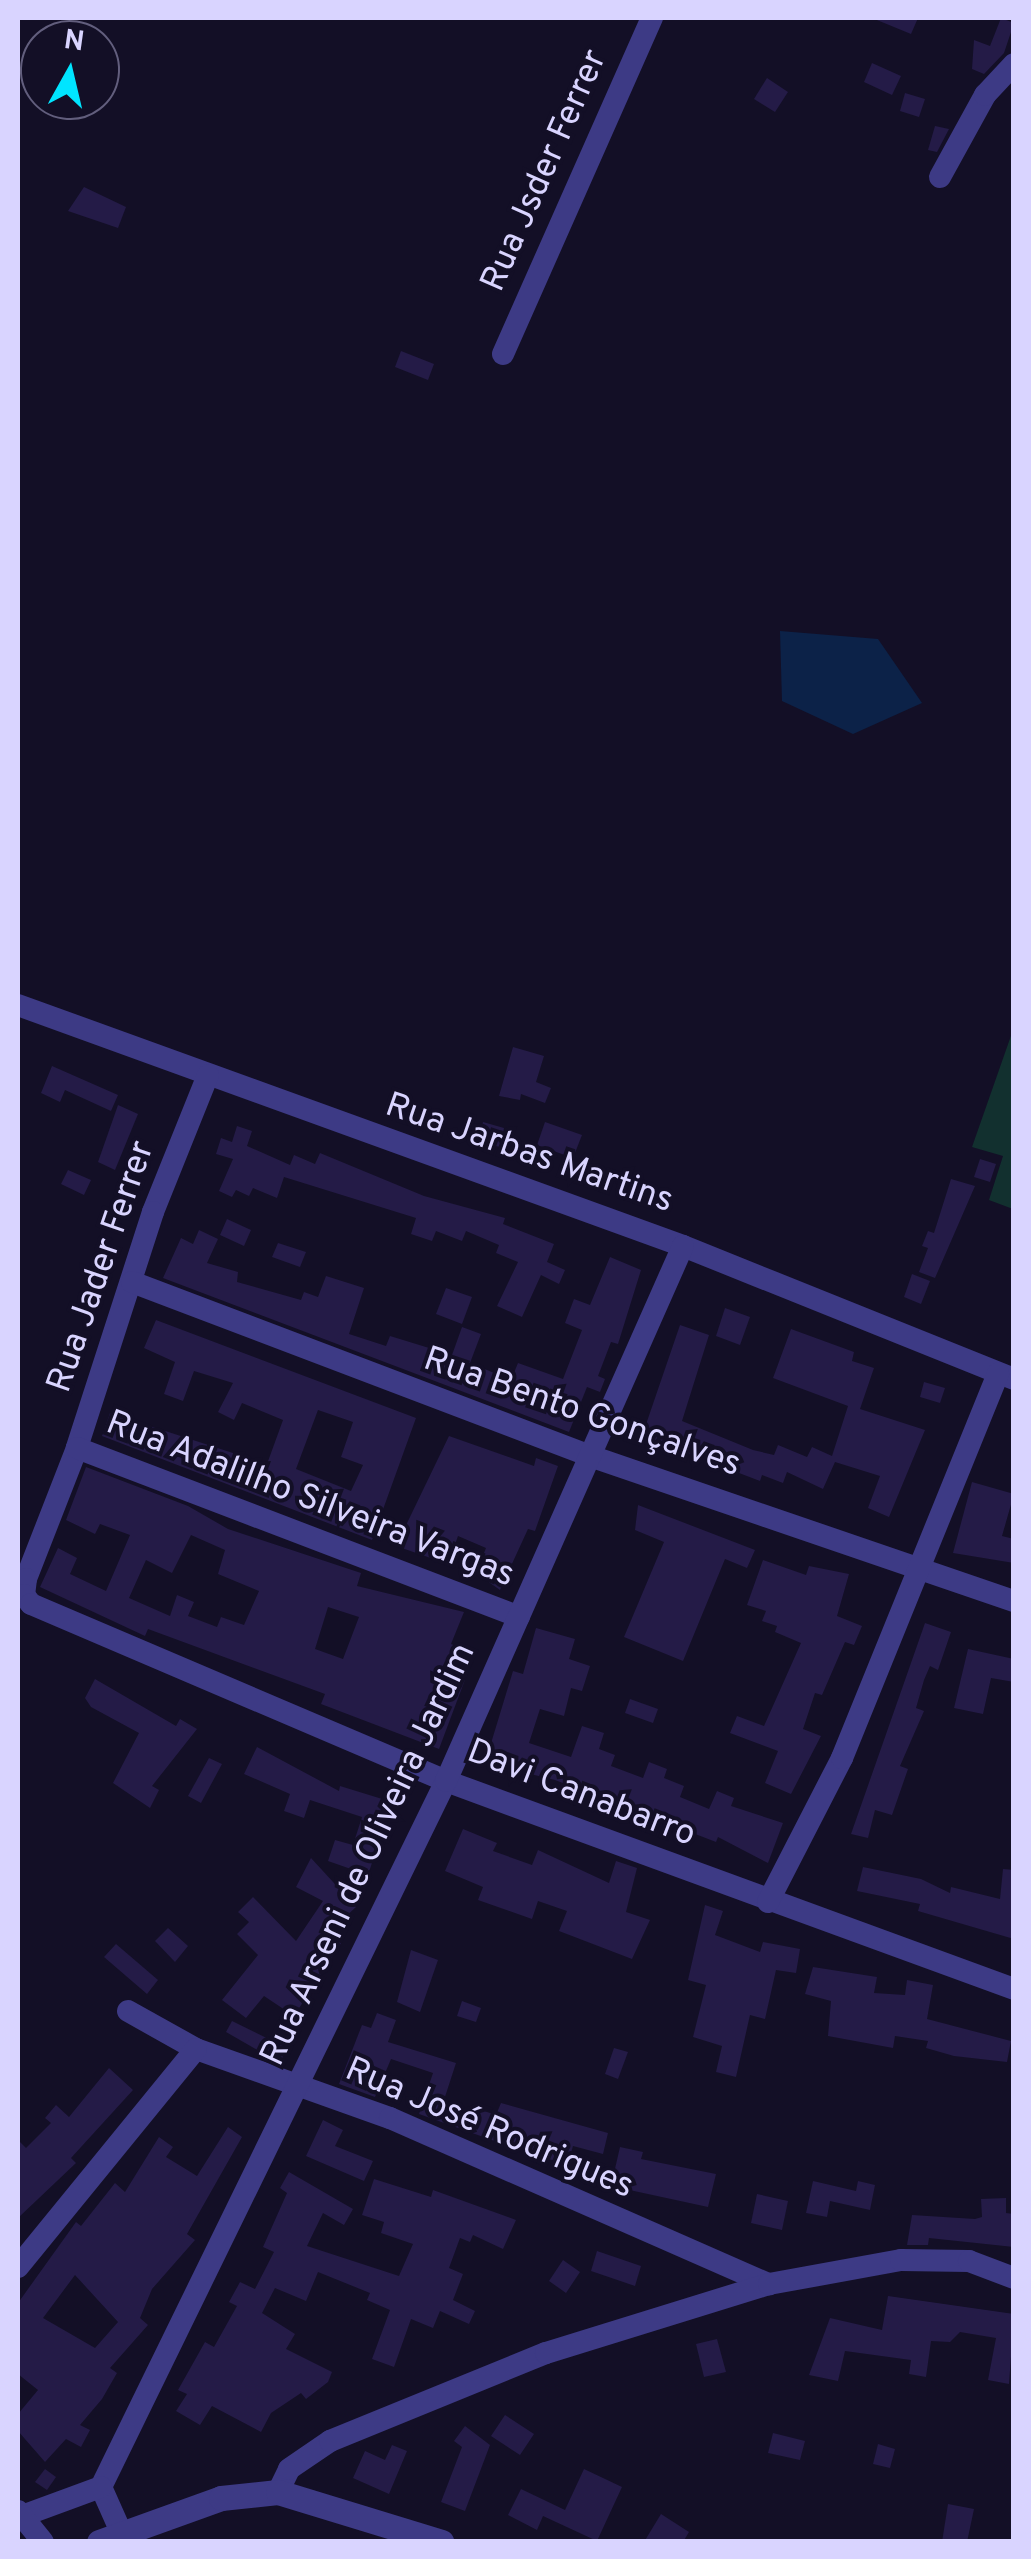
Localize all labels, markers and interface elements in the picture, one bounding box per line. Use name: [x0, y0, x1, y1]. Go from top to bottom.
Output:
north arrow: [20, 20, 120, 120]
text: N: [61, 23, 86, 61]
street label: Rua Jsder Ferrer: [473, 44, 617, 298]
street label: Rua Jarbas Martins: [380, 1085, 678, 1223]
street label: Rua Jader Ferrer: [39, 1136, 165, 1398]
street label: Rua Bento Gonçalves: [418, 1339, 746, 1487]
street label: Rua Adalilho Silveira Vargas: [99, 1402, 521, 1598]
street label: Rua Arseni de Oliveira Jardim: [252, 1636, 486, 2074]
street label: Davi Canabarro: [461, 1731, 701, 1857]
street label: Rua José Rodrigues: [338, 2049, 640, 2209]

